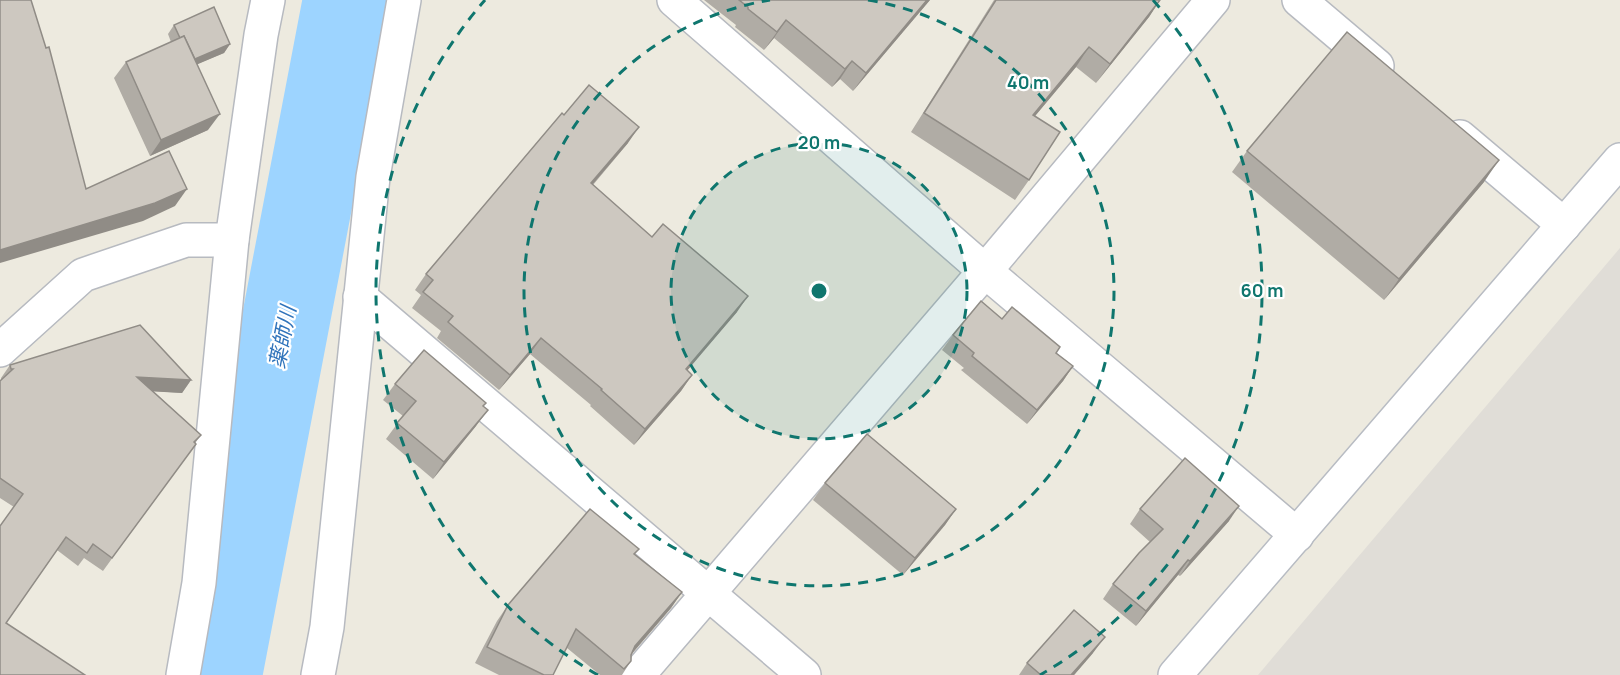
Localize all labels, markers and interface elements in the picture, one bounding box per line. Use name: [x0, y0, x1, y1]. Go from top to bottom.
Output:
text: 40 m: [1007, 70, 1049, 94]
text: 20 m: [798, 130, 840, 154]
text: 60 m: [1241, 278, 1283, 302]
centre of rings: [809, 281, 829, 301]
water label: 薬師川: [262, 301, 302, 371]

